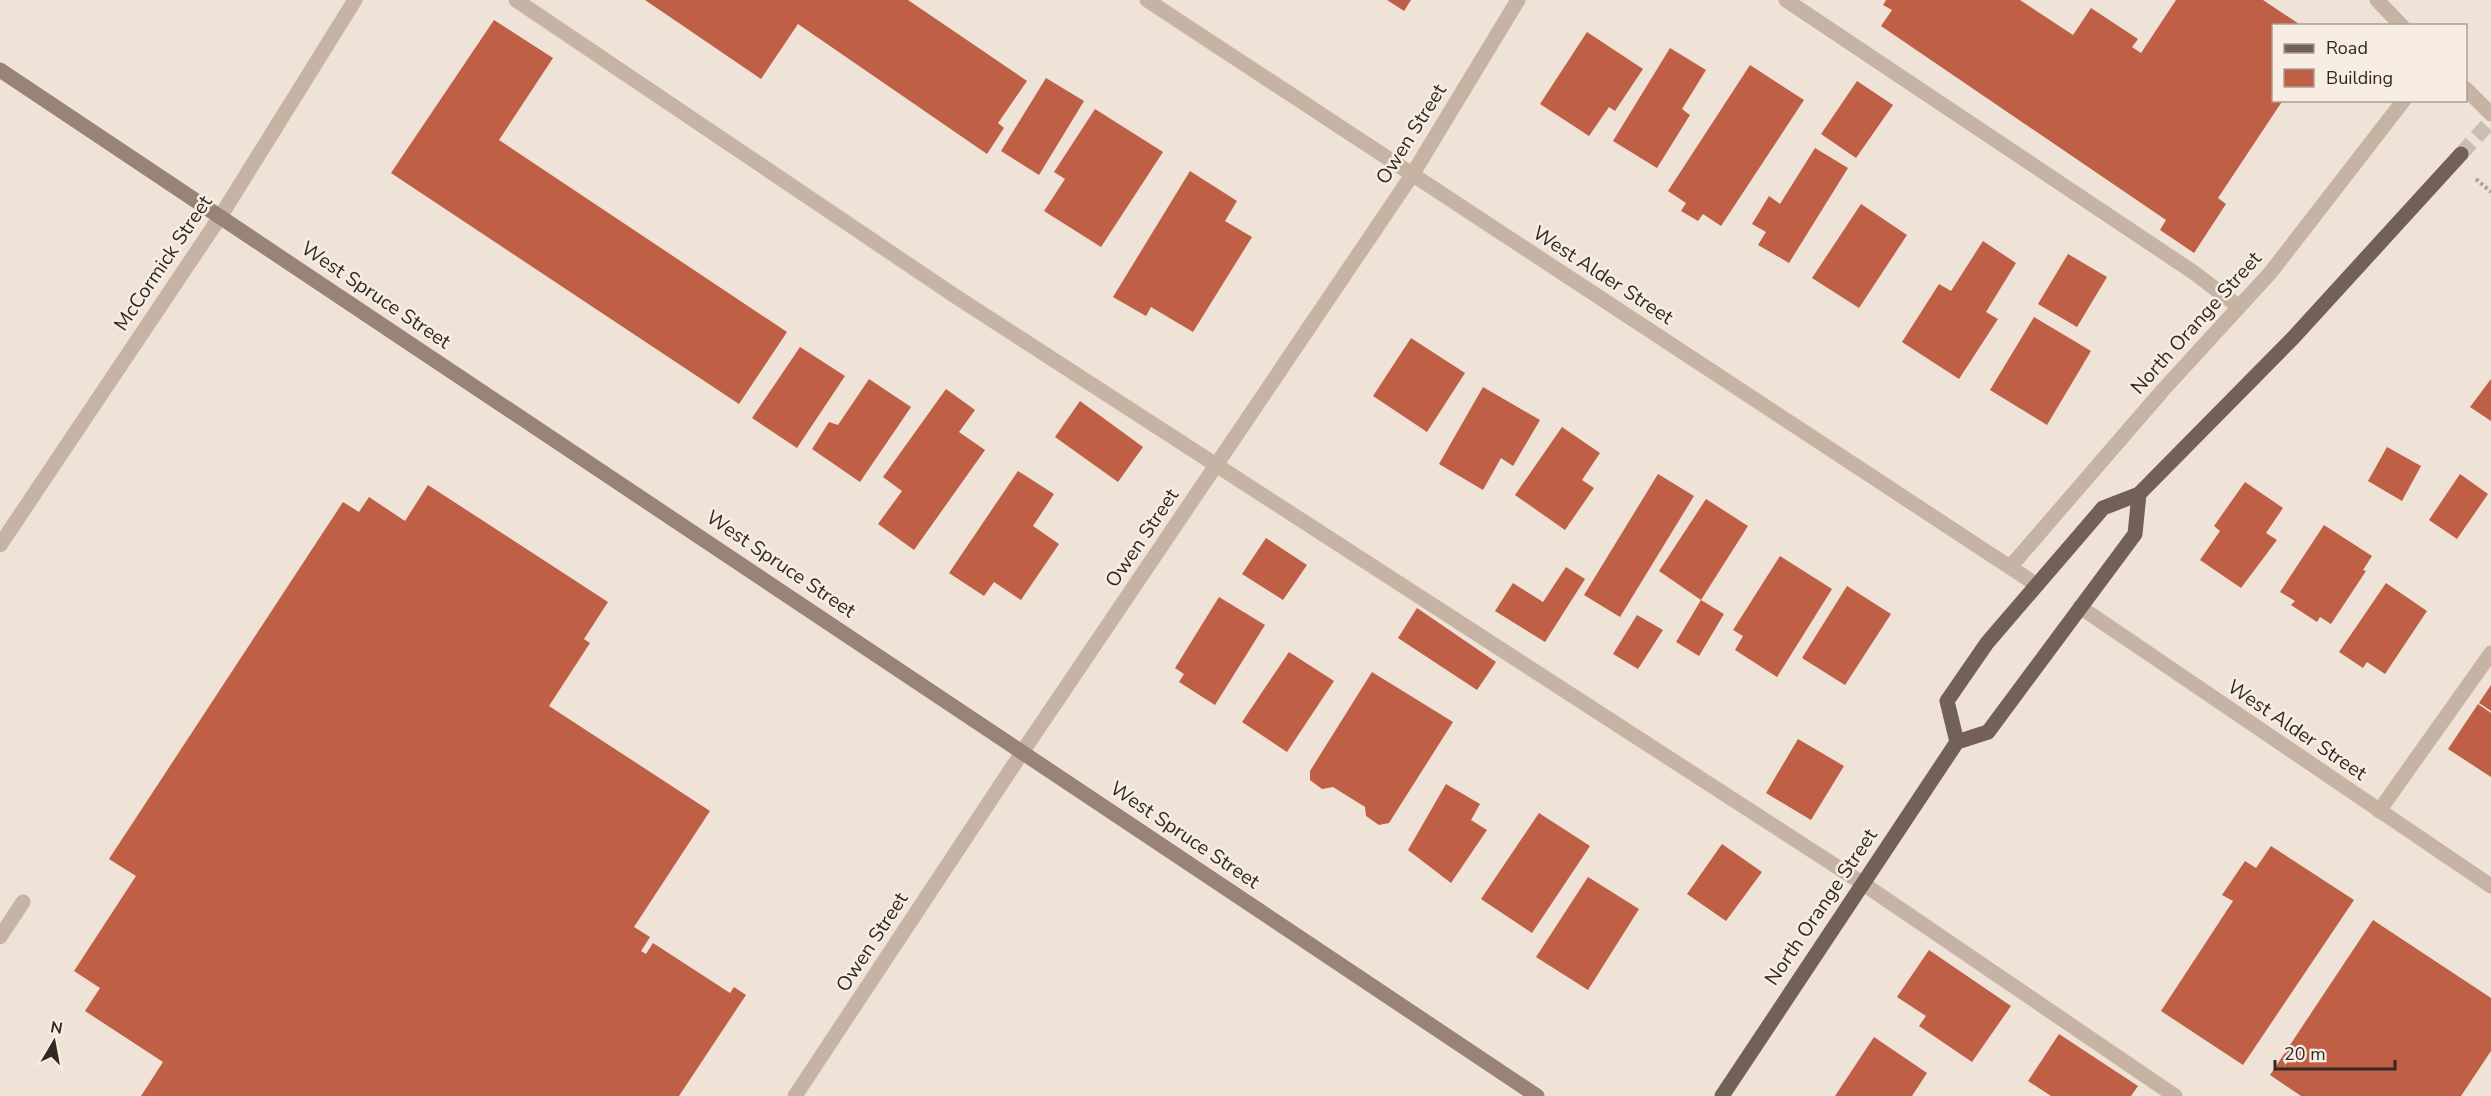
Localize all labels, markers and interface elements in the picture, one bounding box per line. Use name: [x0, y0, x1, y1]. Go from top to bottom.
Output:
legend: [2272, 24, 2467, 102]
text: Road: [2326, 36, 2368, 60]
text: Building: [2326, 66, 2393, 90]
street label: Owen Street: [1369, 78, 1453, 189]
street label: McCormick Street: [108, 189, 219, 336]
street label: West Alder Street: [1527, 219, 1679, 331]
street label: West Spruce Street: [296, 235, 457, 356]
street label: North Orange Street: [2125, 245, 2268, 400]
street label: Owen Street: [1099, 482, 1186, 593]
street label: West Spruce Street: [701, 504, 862, 625]
street label: West Alder Street: [2222, 673, 2373, 787]
street label: West Spruce Street: [1105, 775, 1266, 896]
street label: North Orange Street: [1758, 823, 1884, 991]
street label: Owen Street: [830, 886, 915, 997]
north arrow: [24, 1012, 84, 1072]
text: N: [49, 1016, 64, 1040]
scale bar: [2275, 1033, 2395, 1071]
text: 20 m: [2284, 1042, 2326, 1066]

